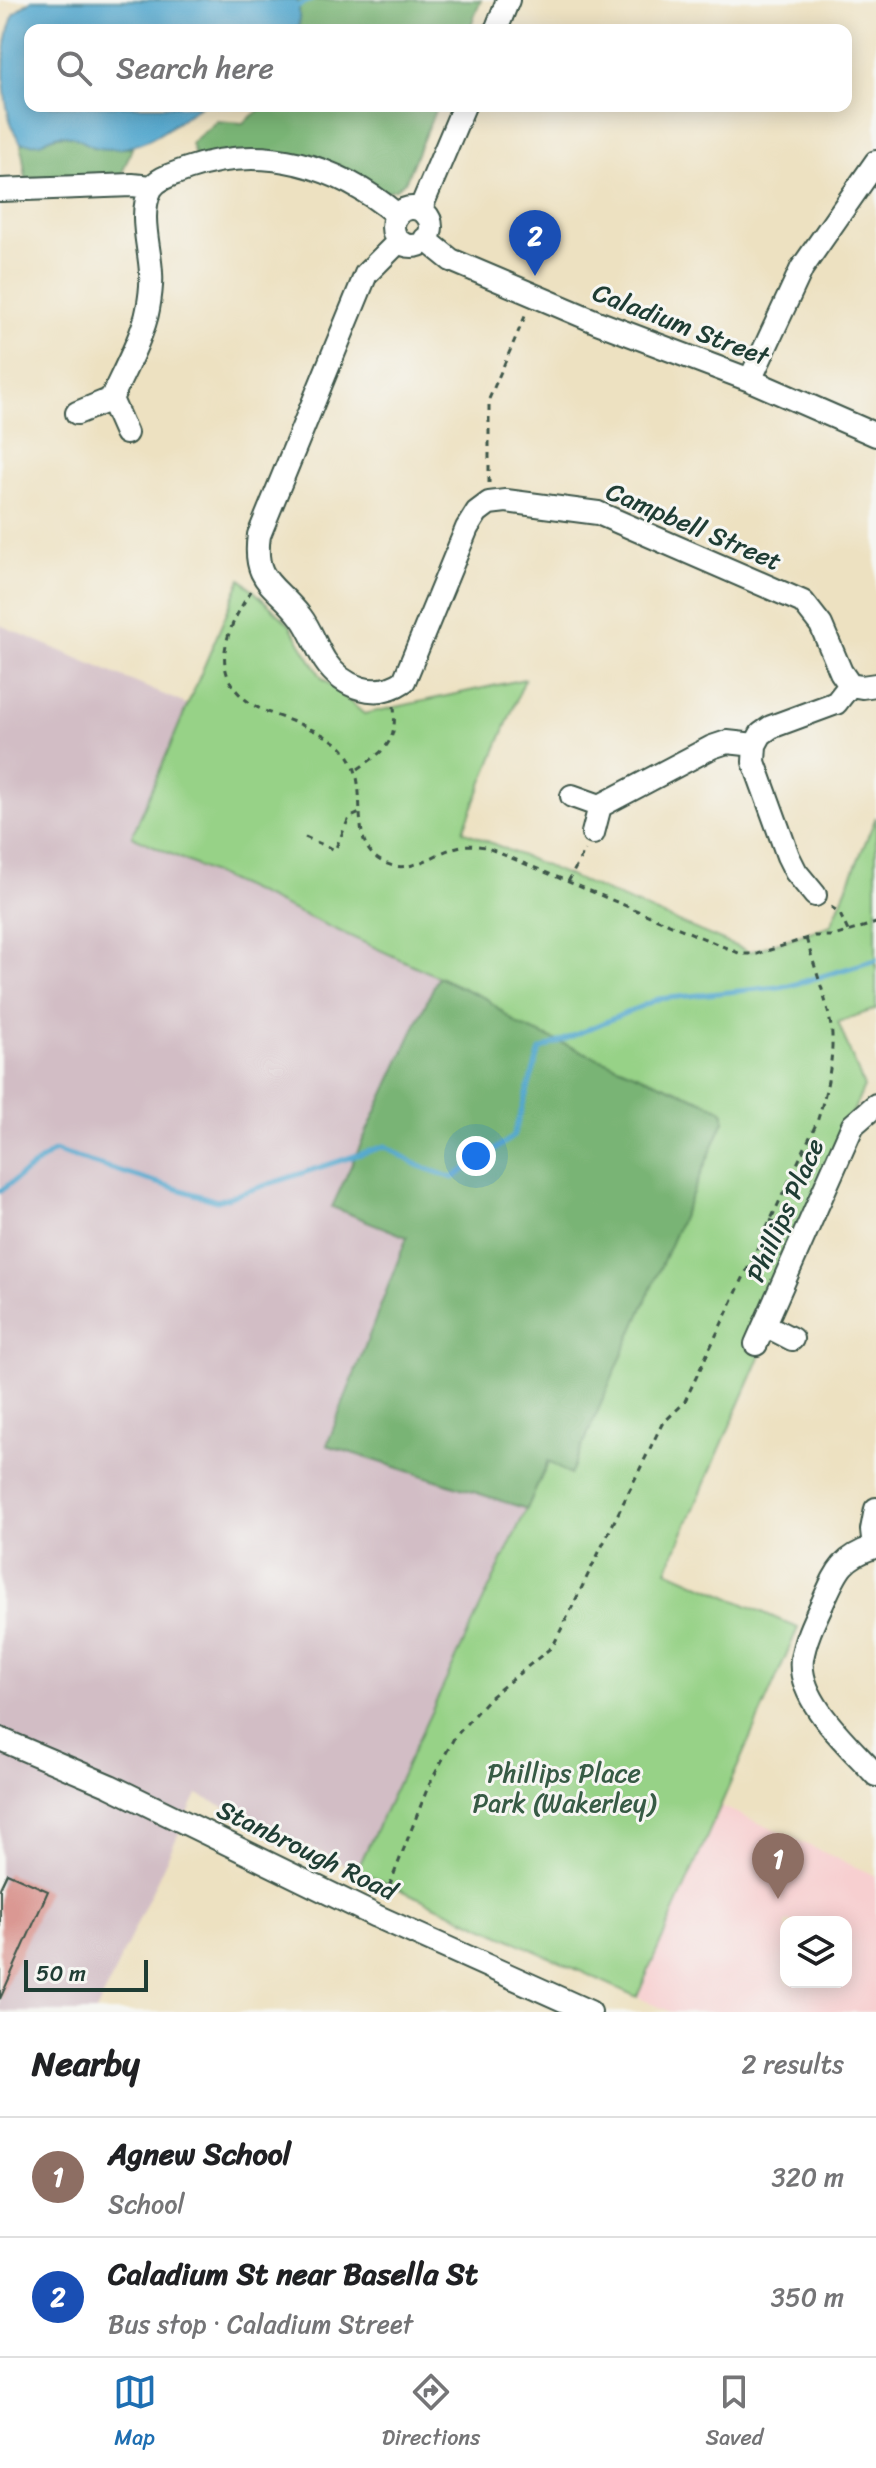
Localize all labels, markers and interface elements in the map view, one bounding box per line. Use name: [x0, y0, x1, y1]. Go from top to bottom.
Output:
search box: [24, 24, 852, 112]
text: Search here: [116, 41, 274, 95]
icon: search: [52, 46, 96, 90]
pin: 2: [509, 210, 561, 276]
street label: Caladium Street: [586, 269, 777, 379]
street label: Campbell Street: [599, 468, 789, 584]
street label: Phillips Place: [733, 1130, 837, 1290]
your location: [456, 1136, 496, 1176]
park label: Phillips Place Park (Wakerley): [473, 1750, 657, 1826]
street label: Stanbrough Road: [209, 1786, 407, 1915]
pin: 1: [752, 1833, 804, 1899]
map controls: [780, 1916, 852, 1988]
button: layers: [780, 1916, 852, 1988]
text: 50 m: [36, 1954, 86, 1993]
scale bar: [24, 1956, 148, 1992]
text: Nearby: [32, 2034, 140, 2094]
text: 2 results: [742, 2041, 844, 2087]
text: Agnew School: [108, 2127, 291, 2181]
text: 1: [52, 2154, 64, 2200]
text: 320 m: [772, 2154, 844, 2200]
text: School: [108, 2181, 185, 2227]
text: Caladium St near Basella St: [108, 2247, 478, 2301]
text: 2: [50, 2274, 66, 2320]
text: 350 m: [771, 2274, 844, 2320]
text: Bus stop · Caladium Street: [108, 2301, 413, 2347]
tab: Map: [113, 2370, 157, 2457]
tab: Directions: [382, 2370, 480, 2457]
tab: Saved: [705, 2370, 763, 2457]

